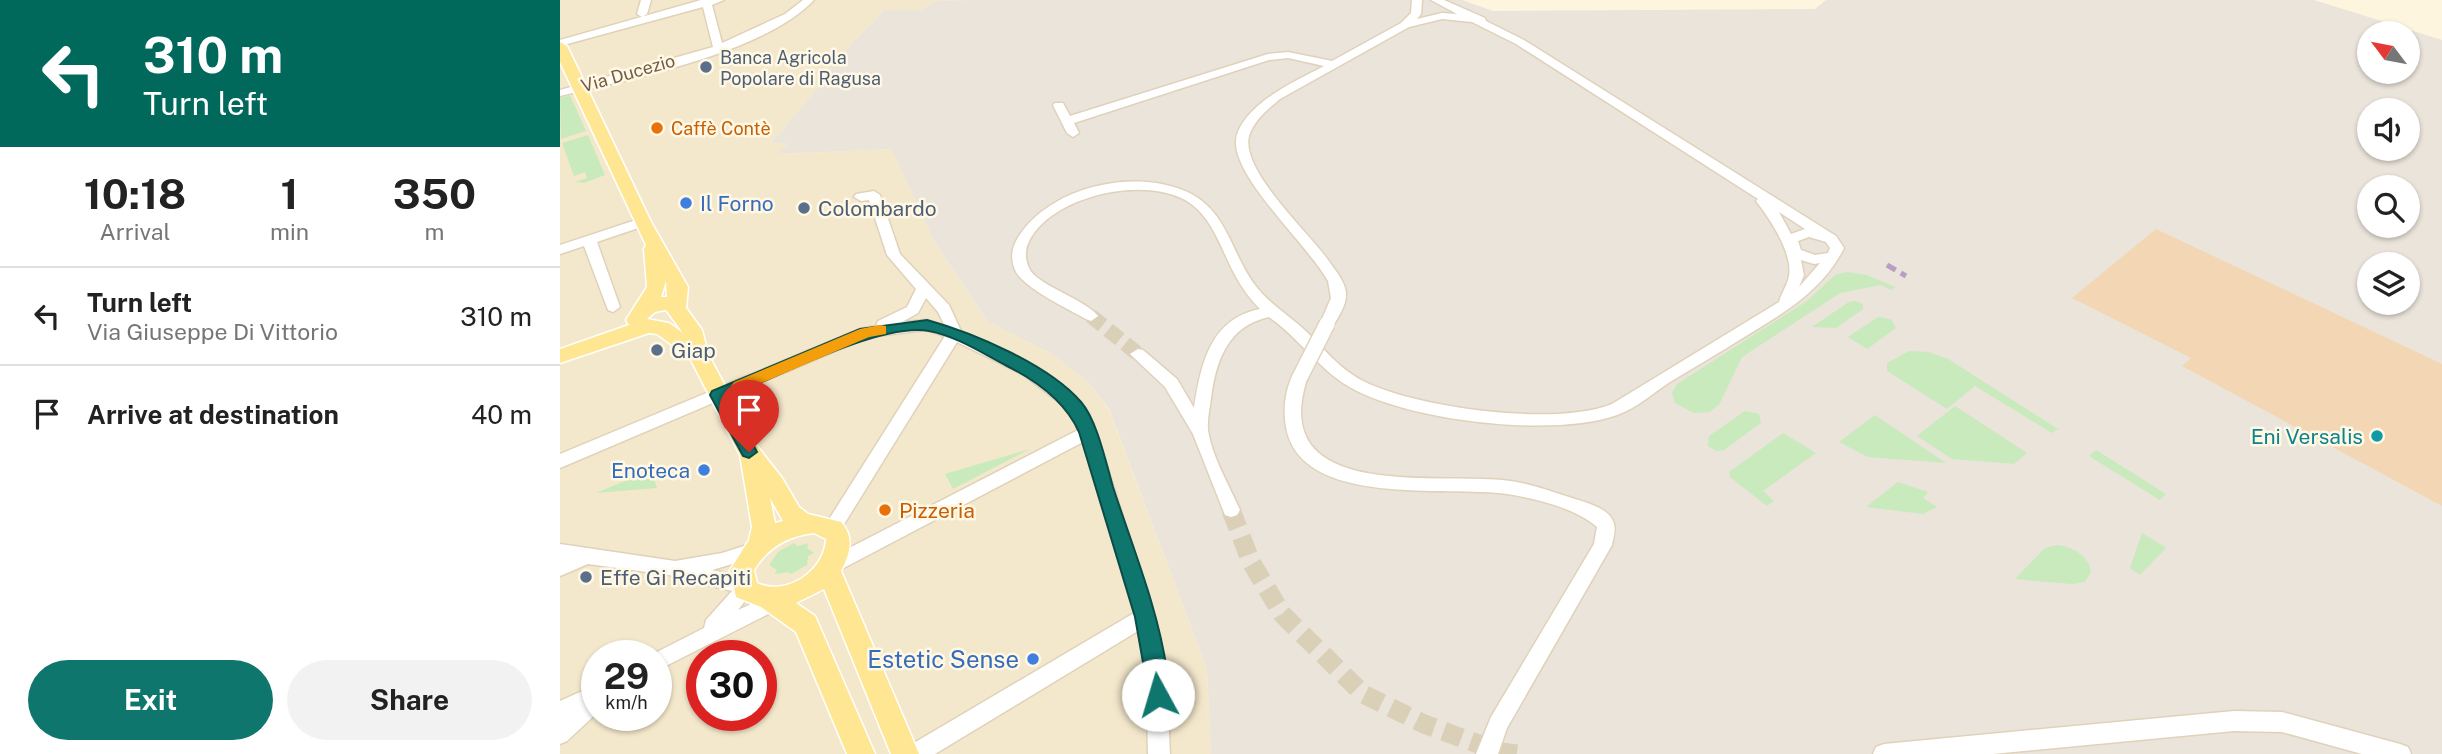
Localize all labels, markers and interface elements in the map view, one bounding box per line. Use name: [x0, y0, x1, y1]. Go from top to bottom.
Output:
north arrow: [2357, 21, 2420, 84]
map controls: [2357, 21, 2420, 315]
text: 310 m: [143, 26, 283, 84]
icon: left: [28, 28, 119, 119]
place label: Banca Agricola Popolare di Ragusa: [720, 47, 881, 89]
street label: Via Ducezio: [579, 50, 677, 96]
marker: Banca Agricola Popolare di Ragusa: [698, 59, 714, 75]
text: Turn left: [143, 85, 268, 122]
button: sound: [2357, 98, 2420, 161]
place label: Caffè Contè: [671, 118, 771, 139]
marker: Caffè Contè: [649, 120, 665, 136]
text: 10:18: [84, 169, 186, 218]
text: 1: [281, 169, 299, 218]
text: 350: [393, 169, 476, 218]
button: search: [2357, 175, 2420, 238]
place label: Il Forno: [700, 191, 774, 216]
marker: Il Forno: [678, 195, 694, 211]
place label: Colombardo: [818, 196, 937, 221]
marker: Colombardo: [796, 200, 812, 216]
text: Arrival: [100, 218, 171, 245]
text: min: [270, 218, 309, 245]
text: m: [425, 218, 444, 245]
button: layers: [2357, 252, 2420, 315]
text: Turn left: [87, 287, 192, 318]
icon: left: [28, 297, 66, 335]
text: 310 m: [460, 301, 532, 332]
text: Via Giuseppe Di Vittorio: [87, 318, 338, 345]
place label: Giap: [671, 338, 716, 363]
marker: Giap: [649, 342, 665, 358]
pin: [719, 380, 779, 452]
icon: arrive: [730, 391, 768, 429]
icon: arrive: [28, 395, 66, 433]
text: Arrive at destination: [87, 399, 339, 430]
text: 40 m: [471, 399, 532, 430]
place label: Eni Versalis: [2251, 424, 2363, 449]
marker: Eni Versalis: [2369, 428, 2385, 444]
place label: Enoteca: [611, 458, 690, 483]
marker: Enoteca: [696, 462, 712, 478]
place label: Pizzeria: [899, 498, 975, 523]
marker: Pizzeria: [877, 502, 893, 518]
place label: Effe Gi Recapiti: [600, 565, 751, 590]
marker: Effe Gi Recapiti: [578, 569, 594, 585]
speed limit sign: 30: [686, 640, 777, 731]
place label: Estetic Sense: [867, 645, 1019, 673]
marker: Estetic Sense: [1025, 651, 1041, 667]
text: 29: [604, 656, 649, 697]
position arrow: [1121, 658, 1195, 732]
button: Exit: [28, 660, 273, 740]
button: Share: [287, 660, 532, 740]
text: km/h: [605, 692, 648, 713]

